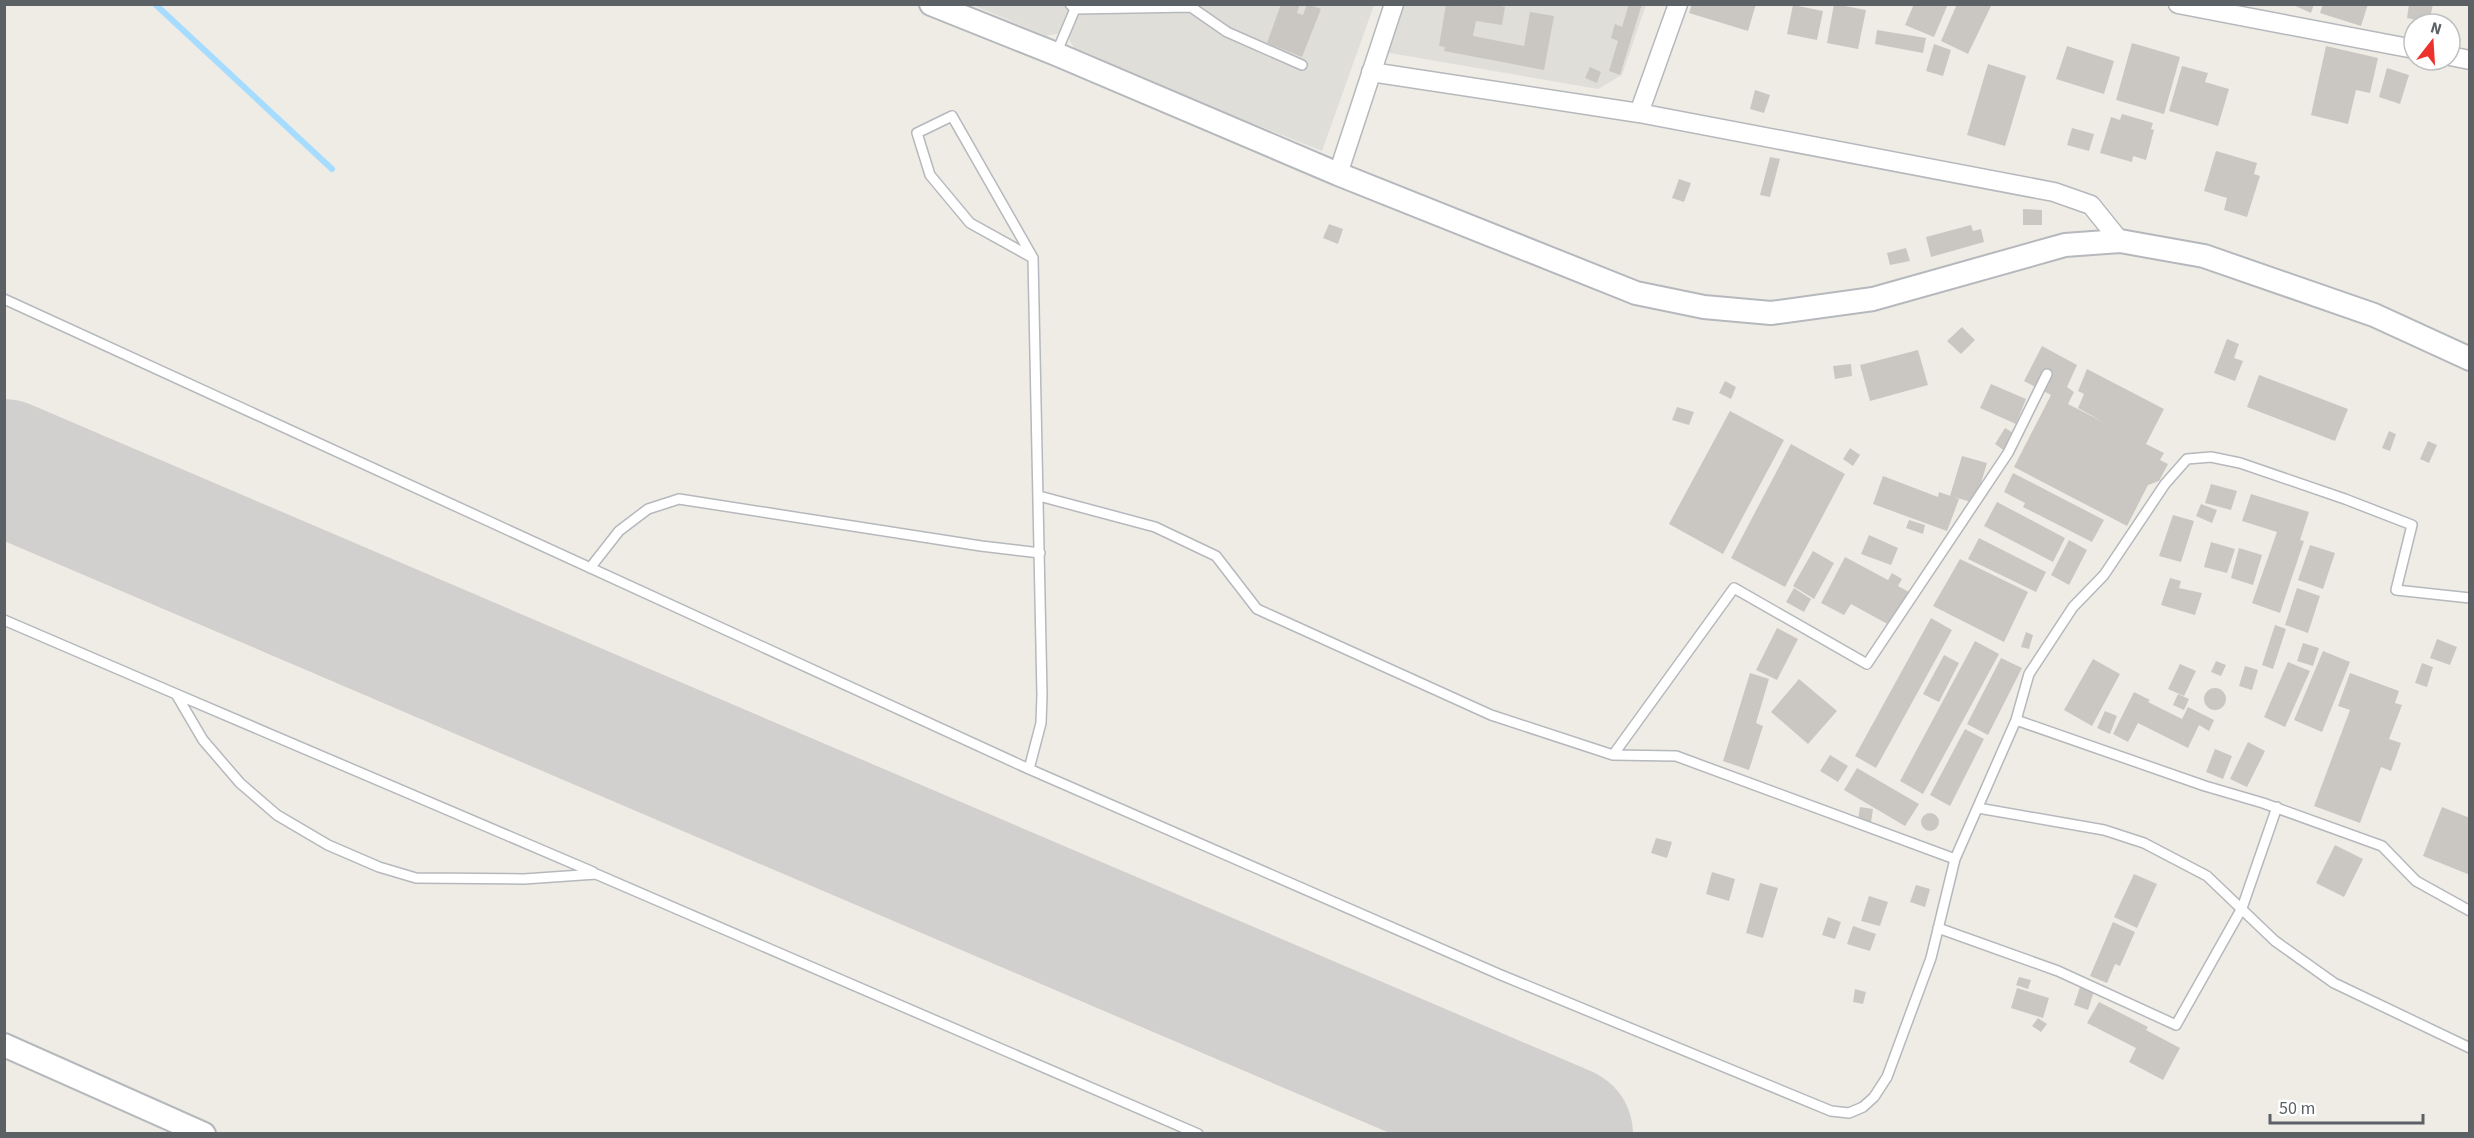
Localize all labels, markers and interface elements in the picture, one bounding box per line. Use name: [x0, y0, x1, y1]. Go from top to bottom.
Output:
north arrow: [2402, 12, 2462, 72]
text: N: [2428, 17, 2444, 41]
scale bar: [2270, 1087, 2423, 1125]
text: 50 m: [2279, 1096, 2315, 1121]

